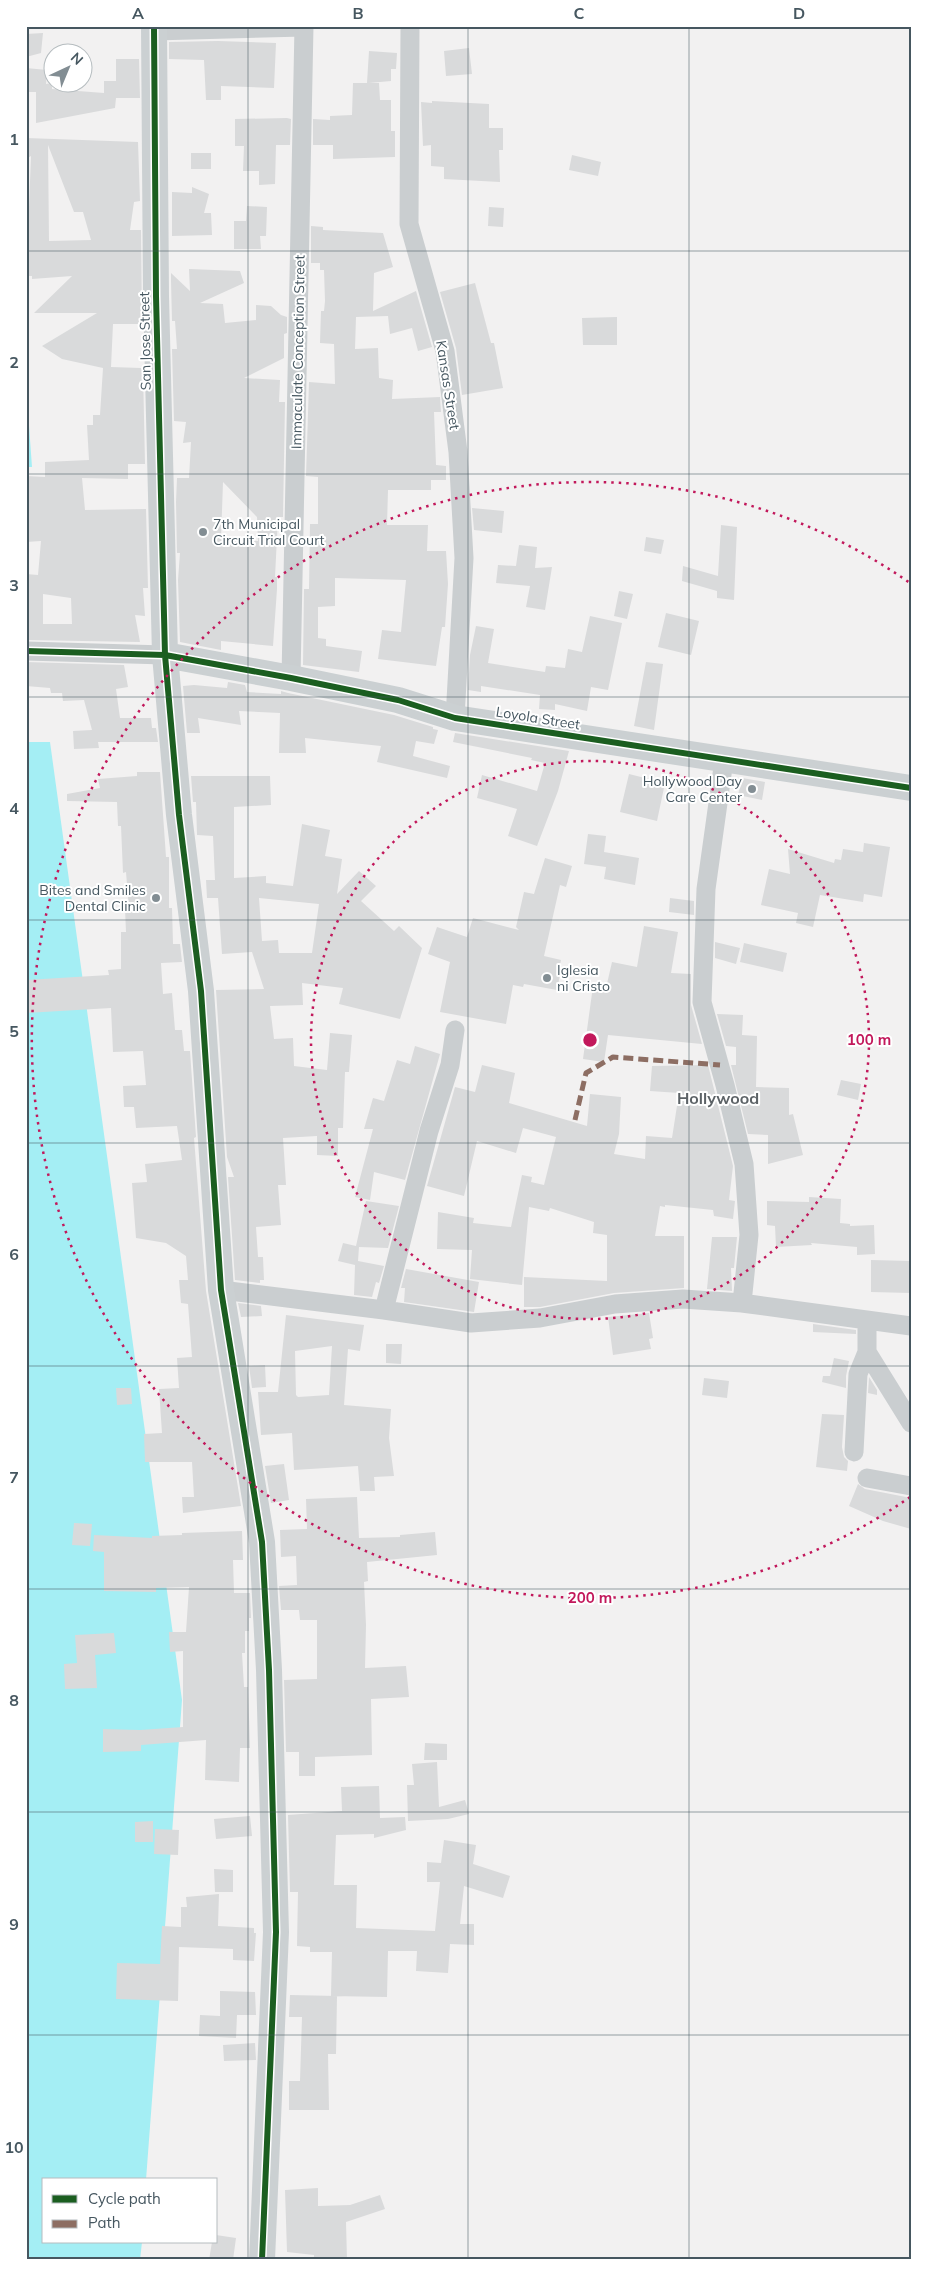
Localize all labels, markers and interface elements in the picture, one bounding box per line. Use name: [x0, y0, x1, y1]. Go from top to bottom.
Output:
text: A: [132, 3, 144, 23]
text: B: [352, 3, 364, 23]
text: C: [574, 3, 585, 23]
text: D: [793, 3, 805, 23]
north arrow: [42, 42, 92, 92]
text: N: [67, 49, 87, 69]
text: 1: [9, 129, 19, 149]
street label: Immaculate Conception Street: [287, 255, 309, 449]
street label: San Jose Street: [135, 291, 155, 390]
street label: Kansas Street: [432, 339, 464, 431]
text: 2: [9, 352, 19, 372]
place label: 7th Municipal Circuit Trial Court: [213, 515, 325, 549]
marker: 7th Municipal Circuit Trial Court: [197, 526, 209, 538]
text: 3: [9, 575, 19, 595]
street label: Loyola Street: [495, 702, 581, 734]
place label: Hollywood Day Care Center: [643, 772, 743, 806]
marker: Hollywood Day Care Center: [746, 783, 758, 795]
text: 4: [9, 798, 19, 818]
place label: Bites and Smiles Dental Clinic: [39, 881, 146, 915]
marker: Bites and Smiles Dental Clinic: [150, 892, 162, 904]
place label: Iglesia ni Cristo: [557, 961, 610, 995]
marker: Iglesia ni Cristo: [541, 972, 553, 984]
text: 5: [9, 1021, 19, 1041]
text: 100 m: [847, 1030, 891, 1049]
centre of rings: [581, 1031, 599, 1049]
district label: Hollywood: [677, 1088, 759, 1108]
text: 6: [9, 1244, 19, 1264]
text: 7: [9, 1467, 19, 1487]
text: 200 m: [568, 1588, 612, 1607]
text: 8: [9, 1690, 19, 1710]
text: 9: [9, 1914, 19, 1934]
text: 10: [4, 2137, 24, 2157]
legend: [42, 2178, 218, 2244]
text: Cycle path: [88, 2189, 161, 2208]
text: Path: [88, 2213, 120, 2232]

